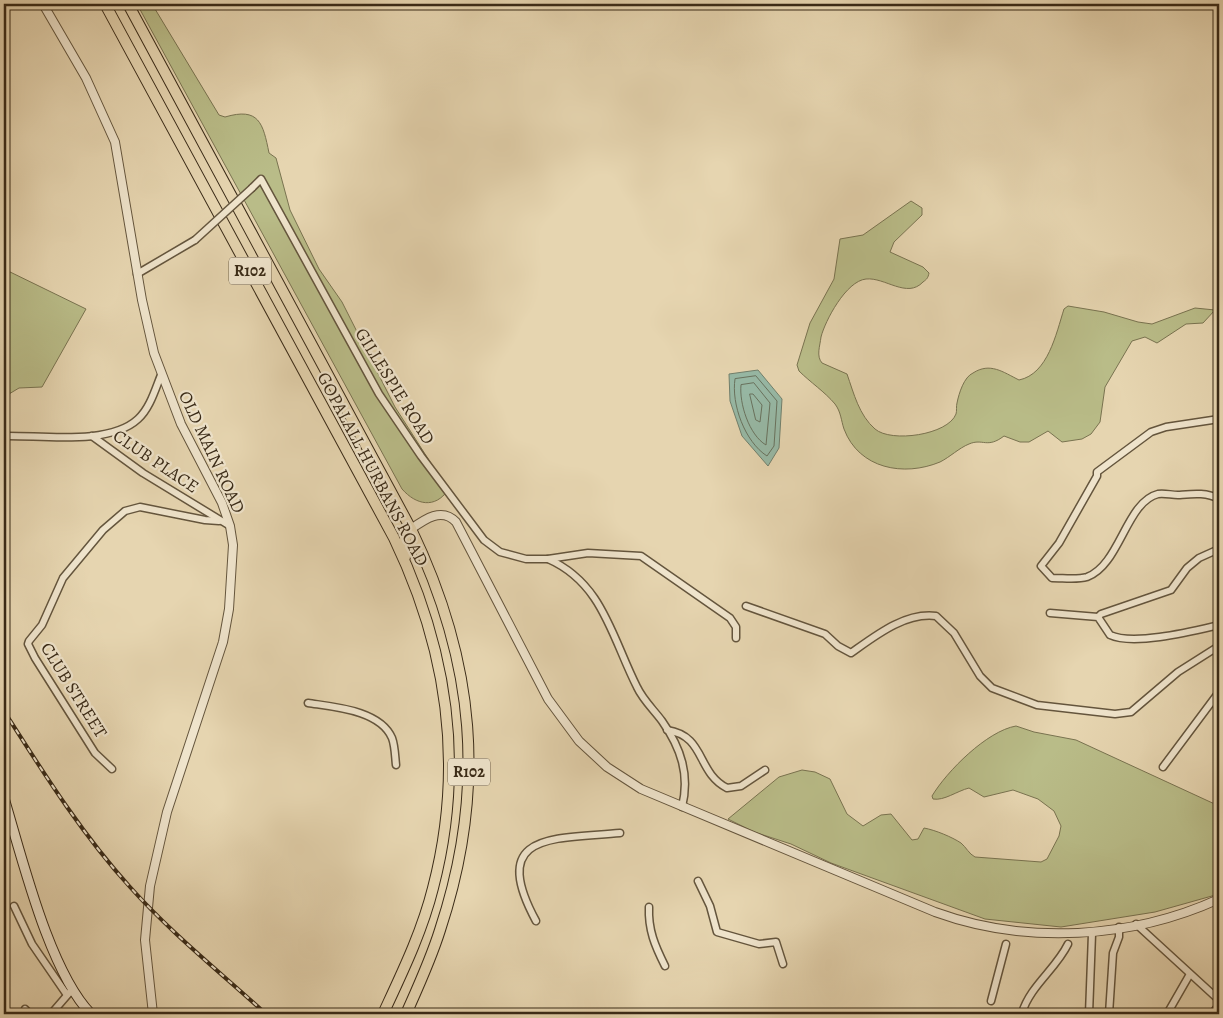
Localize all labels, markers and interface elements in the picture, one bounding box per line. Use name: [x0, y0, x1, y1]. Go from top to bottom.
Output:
road number: R102: [229, 258, 271, 284]
street label: GILLESPIE ROAD: [350, 323, 440, 449]
street label: GOPALALL HURBANS ROAD: [312, 368, 434, 570]
street label: OLD MAIN ROAD: [173, 387, 251, 517]
street label: CLUB PLACE: [108, 423, 204, 499]
street label: CLUB STREET: [35, 638, 113, 742]
road number: R102: [448, 759, 490, 786]

